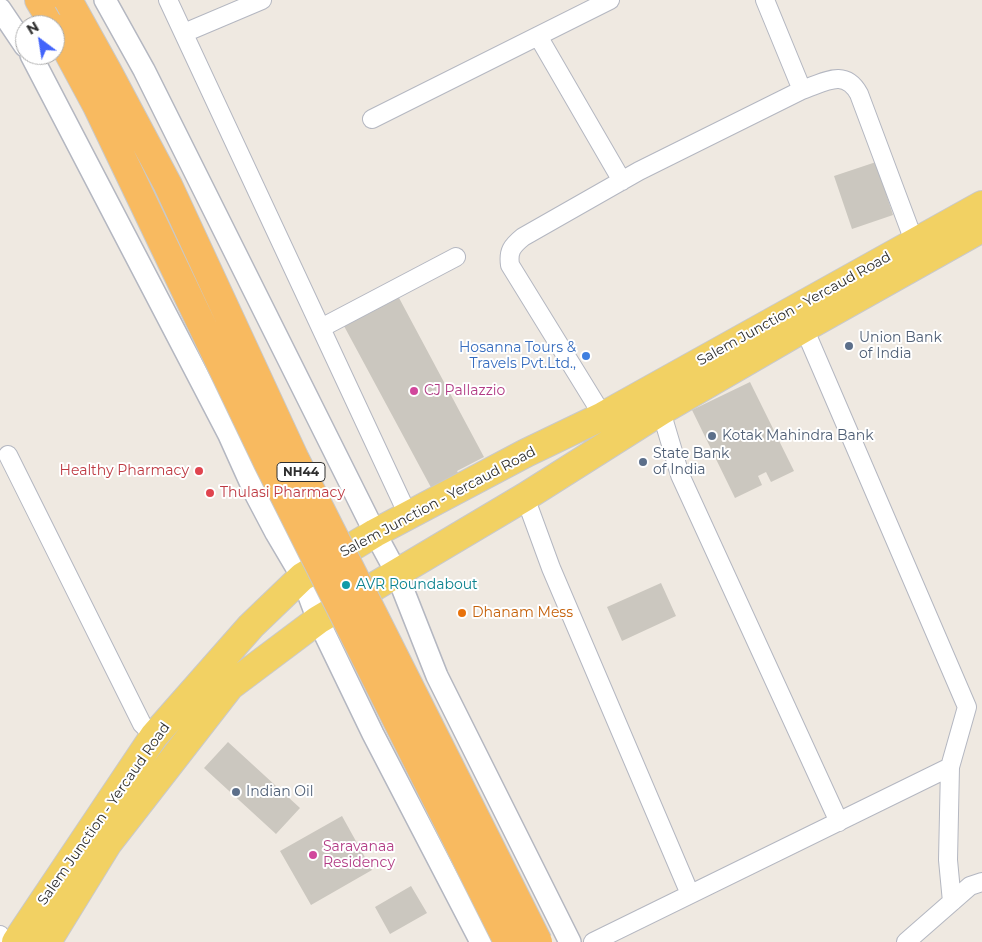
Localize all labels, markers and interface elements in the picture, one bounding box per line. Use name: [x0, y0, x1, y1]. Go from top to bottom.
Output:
north arrow: [15, 15, 65, 65]
text: N: [23, 17, 42, 39]
street label: Salem Junction - Yercaud Road: [694, 249, 894, 369]
place label: Union Bank of India: [859, 330, 942, 362]
place label: Hosanna Tours & Travels Pvt.Ltd.,: [459, 340, 576, 372]
marker: Union Bank of India: [843, 340, 855, 352]
marker: Hosanna Tours & Travels Pvt.Ltd.,: [580, 350, 592, 362]
place label: CJ Pallazzio: [424, 383, 505, 399]
marker: CJ Pallazzio: [408, 385, 420, 397]
place label: Kotak Mahindra Bank: [722, 428, 874, 444]
marker: Kotak Mahindra Bank: [706, 430, 718, 442]
street label: Salem Junction - Yercaud Road: [337, 443, 539, 561]
place label: State Bank of India: [653, 446, 729, 478]
marker: State Bank of India: [637, 456, 649, 468]
road number: NH44: [277, 462, 325, 482]
place label: Healthy Pharmacy: [60, 463, 189, 479]
marker: Healthy Pharmacy: [193, 465, 205, 477]
place label: Thulasi Pharmacy: [220, 485, 345, 501]
marker: Thulasi Pharmacy: [204, 487, 216, 499]
place label: AVR Roundabout: [356, 577, 478, 593]
marker: AVR Roundabout: [340, 579, 352, 591]
place label: Dhanam Mess: [472, 605, 573, 621]
marker: Dhanam Mess: [456, 607, 468, 619]
street label: Salem Junction - Yercaud Road: [34, 719, 174, 909]
place label: Indian Oil: [246, 784, 314, 800]
marker: Indian Oil: [230, 786, 242, 798]
place label: Saravanaa Residency: [323, 839, 395, 872]
marker: Saravanaa Residency: [307, 849, 319, 861]

